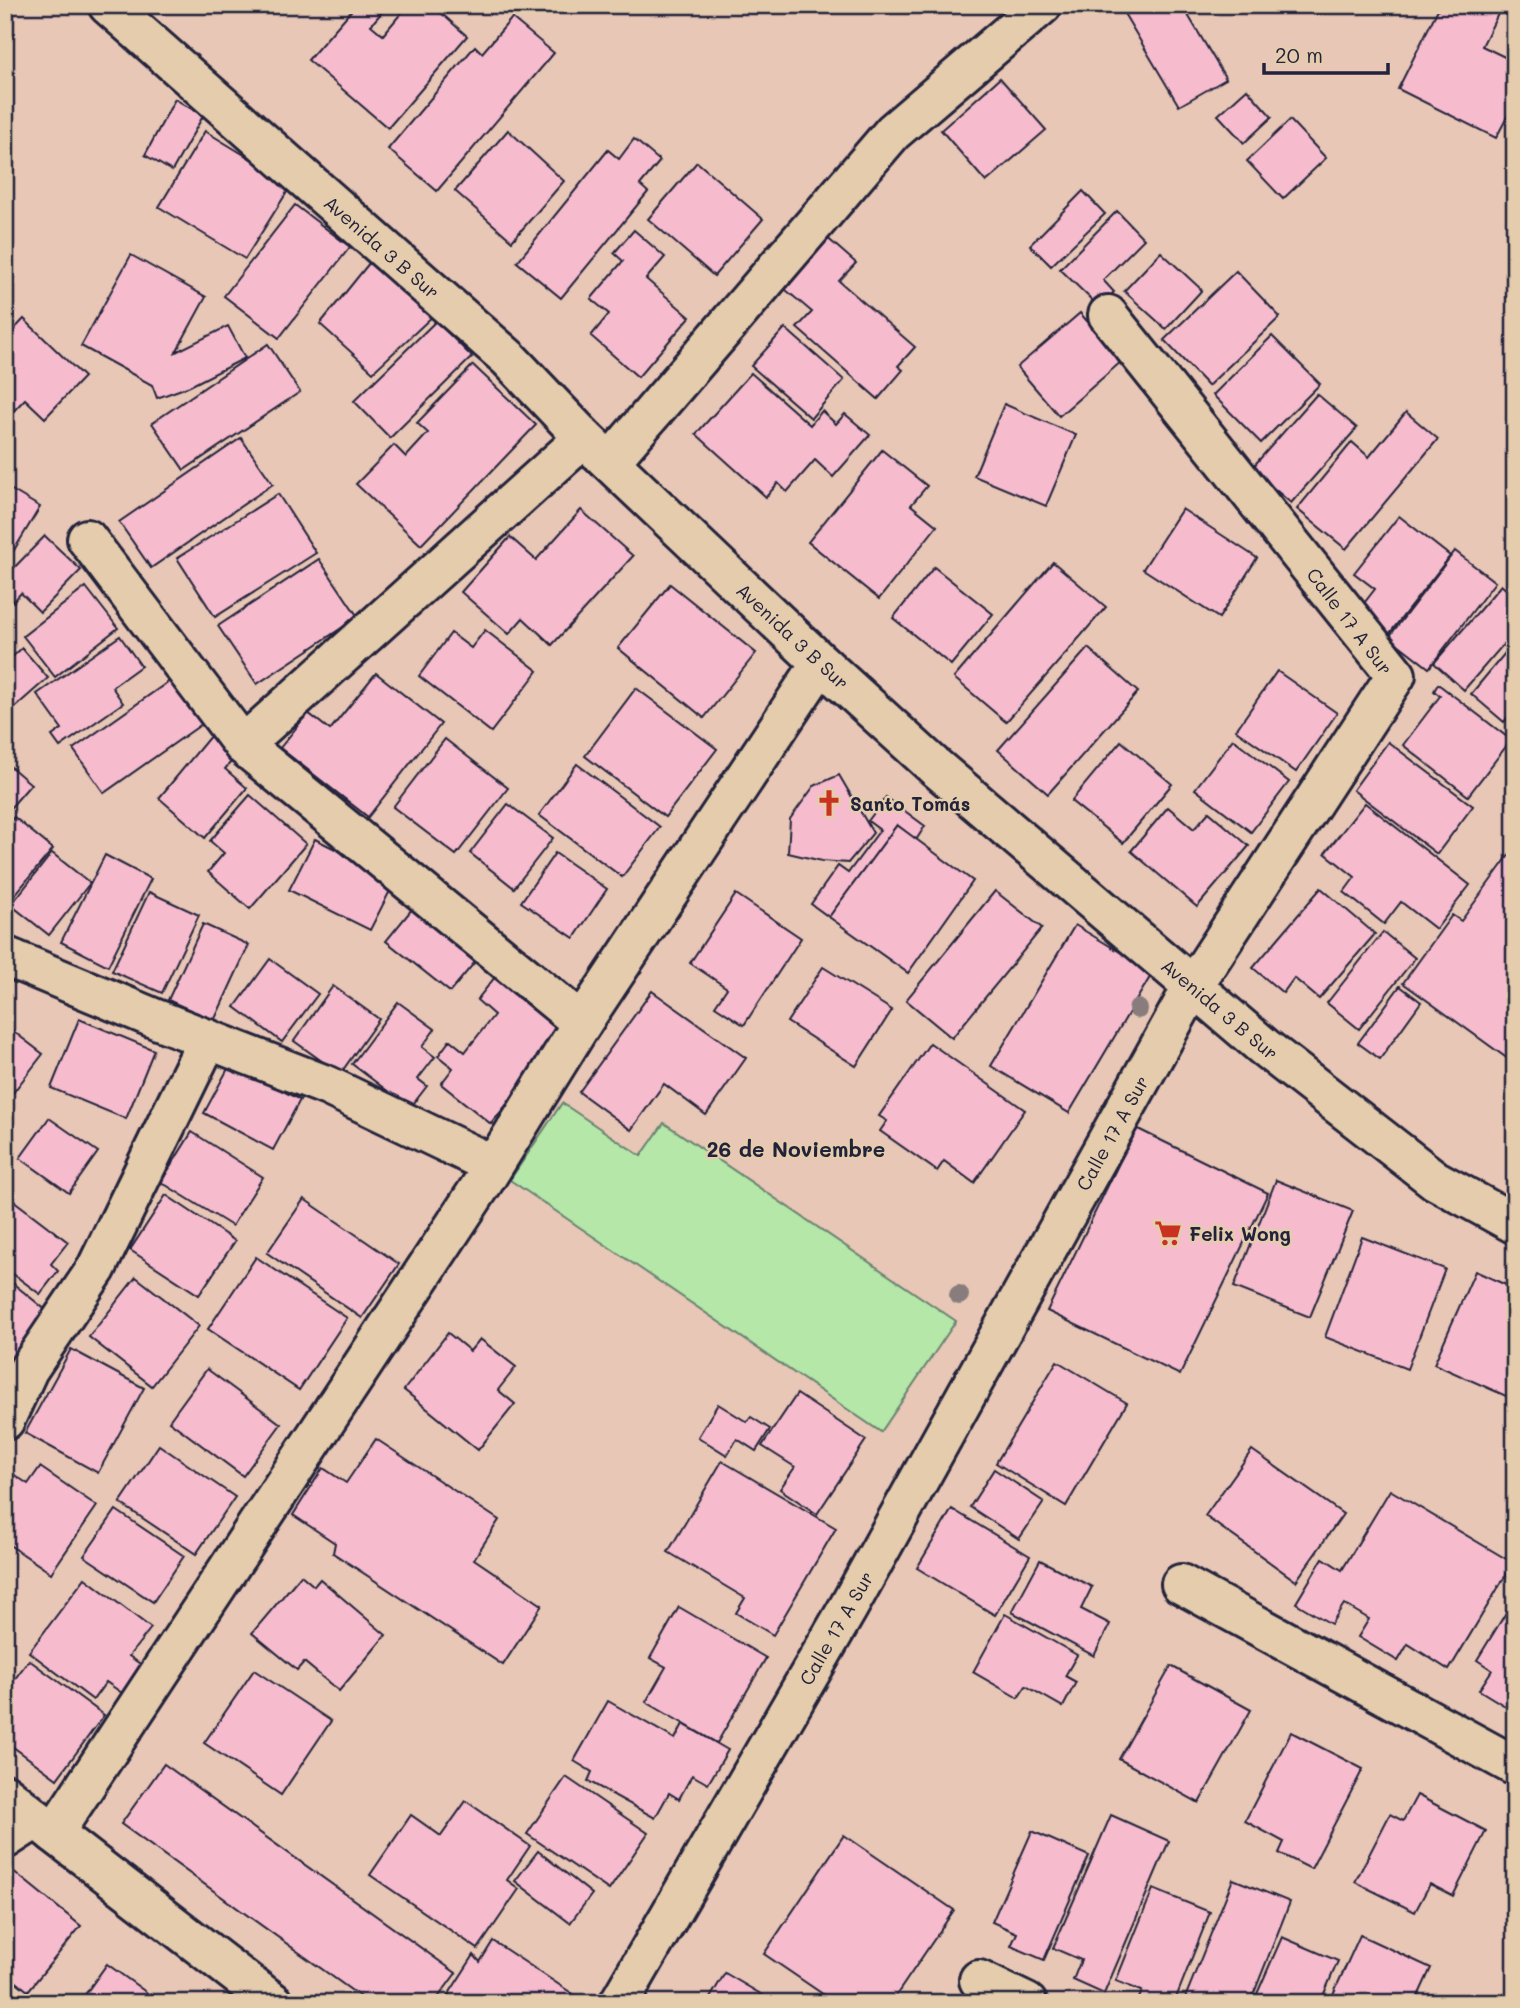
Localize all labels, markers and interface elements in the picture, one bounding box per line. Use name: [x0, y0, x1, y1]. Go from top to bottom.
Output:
scale bar: [1264, 32, 1389, 76]
text: 20 m: [1275, 41, 1323, 68]
street label: Avenida 3 B Sur: [319, 190, 445, 304]
street label: Calle 17 A Sur: [1302, 562, 1398, 680]
street label: Avenida 3 B Sur: [731, 577, 855, 695]
church icon: Santo Tomás: [814, 788, 844, 818]
place label: Santo Tomás: [850, 791, 970, 816]
street label: Avenida 3 B Sur: [1156, 953, 1284, 1065]
street label: Calle 17 A Sur: [1070, 1071, 1154, 1195]
district label: 26 de Noviembre: [707, 1135, 885, 1162]
supermarket icon: Felix Wong: [1153, 1218, 1183, 1248]
place label: Felix Wong: [1189, 1221, 1291, 1246]
street label: Calle 17 A Sur: [793, 1566, 879, 1690]

